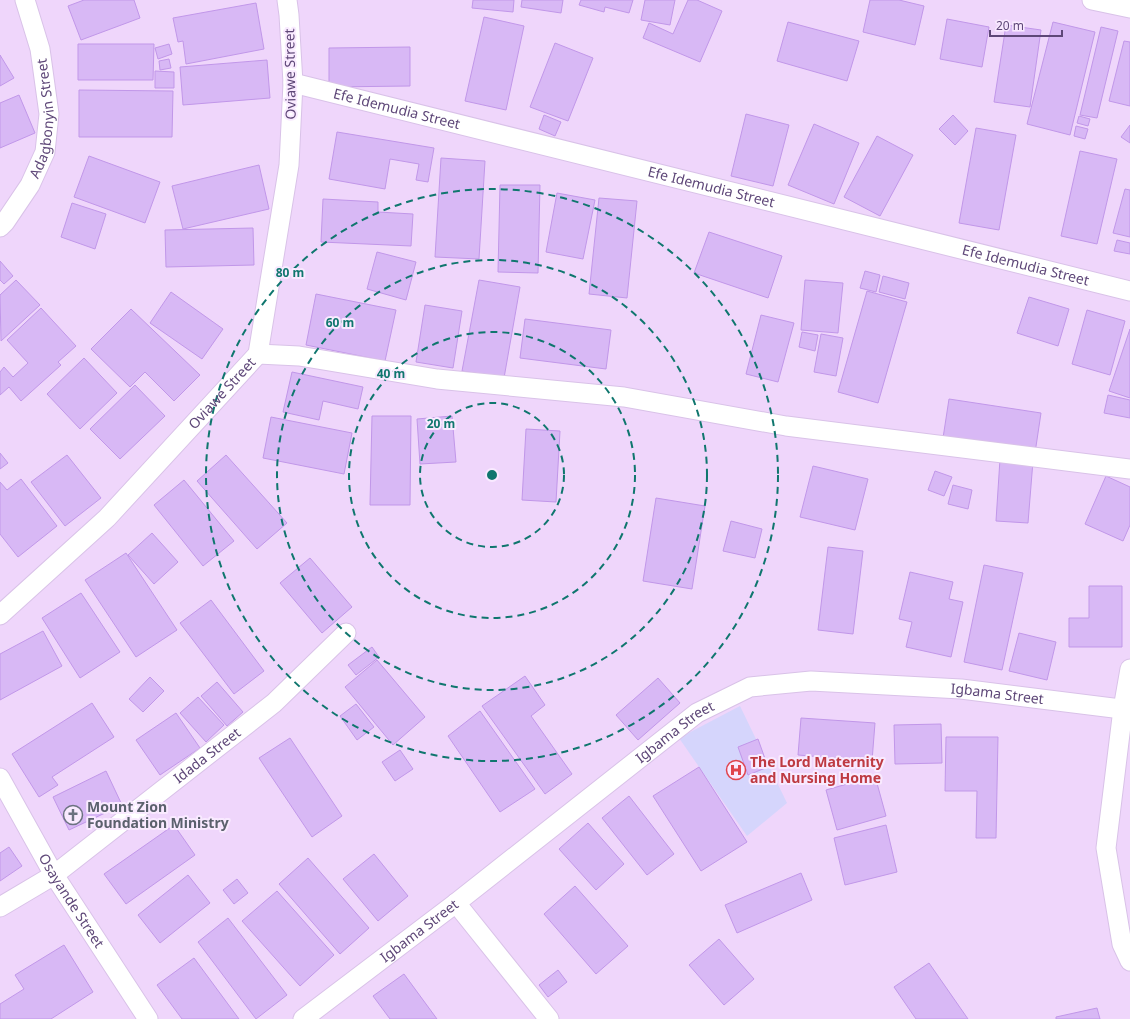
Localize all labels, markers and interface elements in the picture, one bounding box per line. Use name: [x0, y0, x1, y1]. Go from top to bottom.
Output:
scale bar: [990, 12, 1062, 38]
text: 20 m: [996, 17, 1024, 34]
street label: Oviawe Street: [279, 28, 300, 120]
street label: Adagbonyin Street: [24, 57, 58, 181]
street label: Efe Idemudia Street: [332, 83, 462, 133]
street label: Efe Idemudia Street: [646, 162, 777, 211]
street label: Efe Idemudia Street: [960, 240, 1091, 290]
text: 80 m: [276, 264, 304, 281]
text: 60 m: [326, 314, 354, 331]
street label: Oviawe Street: [184, 353, 259, 433]
text: 40 m: [377, 365, 405, 382]
text: 20 m: [427, 415, 455, 432]
centre of rings: [485, 468, 499, 482]
street label: Igbama Street: [950, 678, 1045, 708]
street label: Igbama Street: [631, 696, 717, 767]
street label: Idada Street: [169, 723, 244, 787]
place label: The Lord Maternity and Nursing Home: [750, 752, 884, 787]
hospital icon: The Lord Maternity and Nursing Home: [725, 759, 747, 781]
place label: Mount Zion Foundation Ministry: [87, 797, 229, 832]
church icon: Mount Zion Foundation Ministry: [62, 804, 84, 826]
street label: Osayande Street: [35, 850, 109, 951]
street label: Igbama Street: [376, 895, 462, 966]

